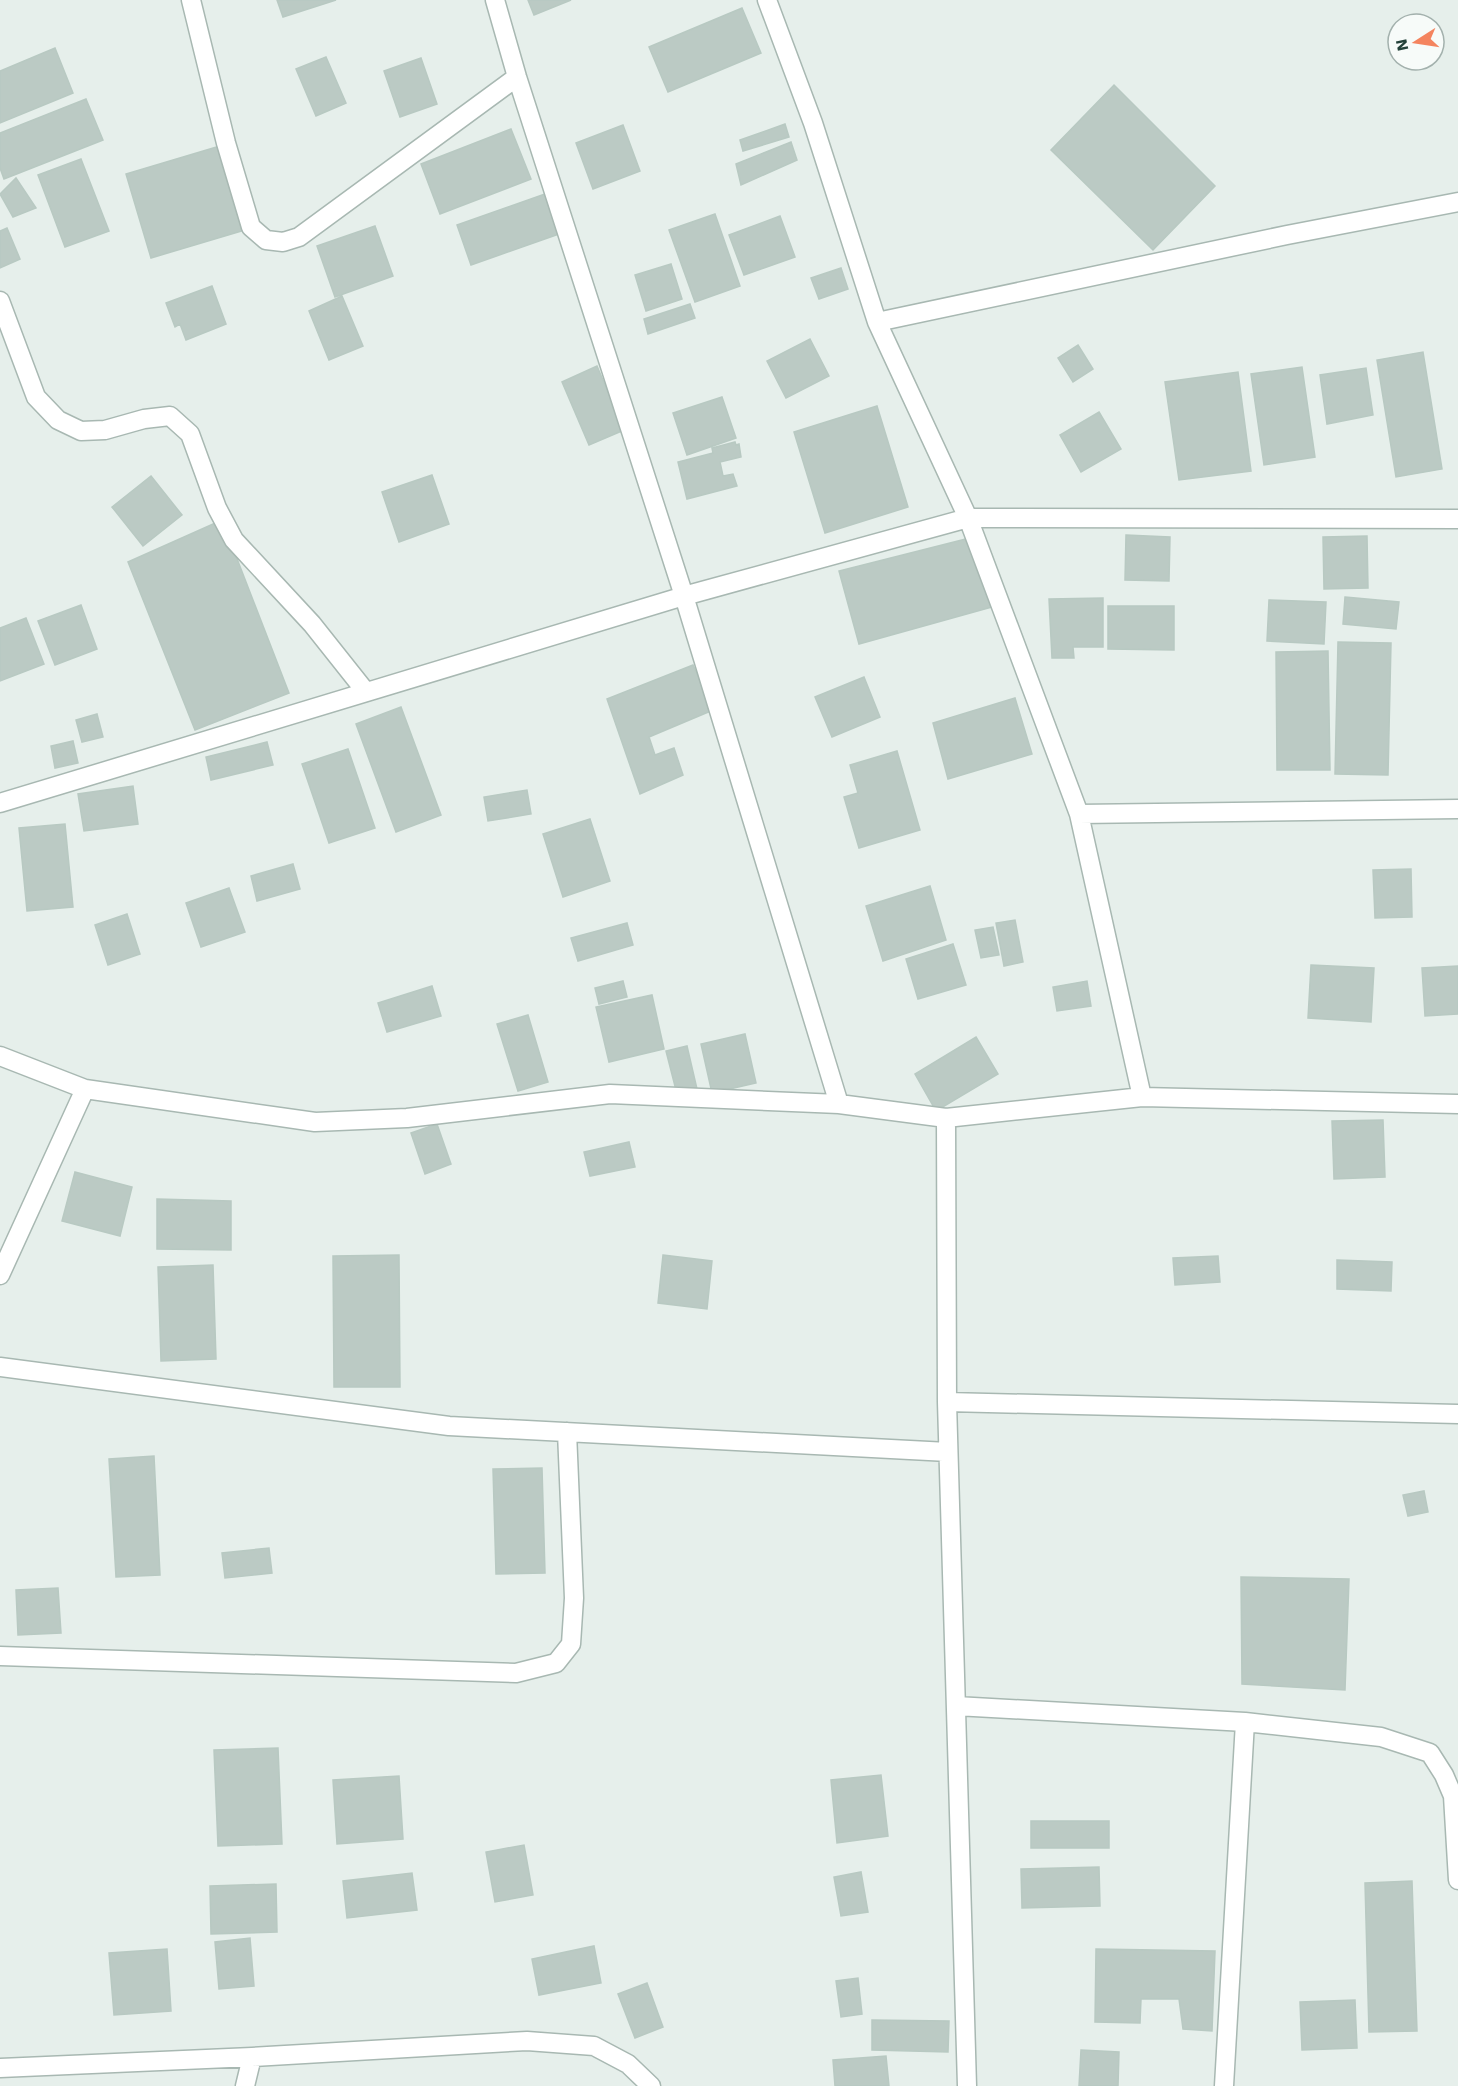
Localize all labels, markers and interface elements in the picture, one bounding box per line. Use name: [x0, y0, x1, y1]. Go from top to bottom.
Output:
north arrow: [1386, 12, 1446, 72]
text: N: [1391, 37, 1412, 53]

